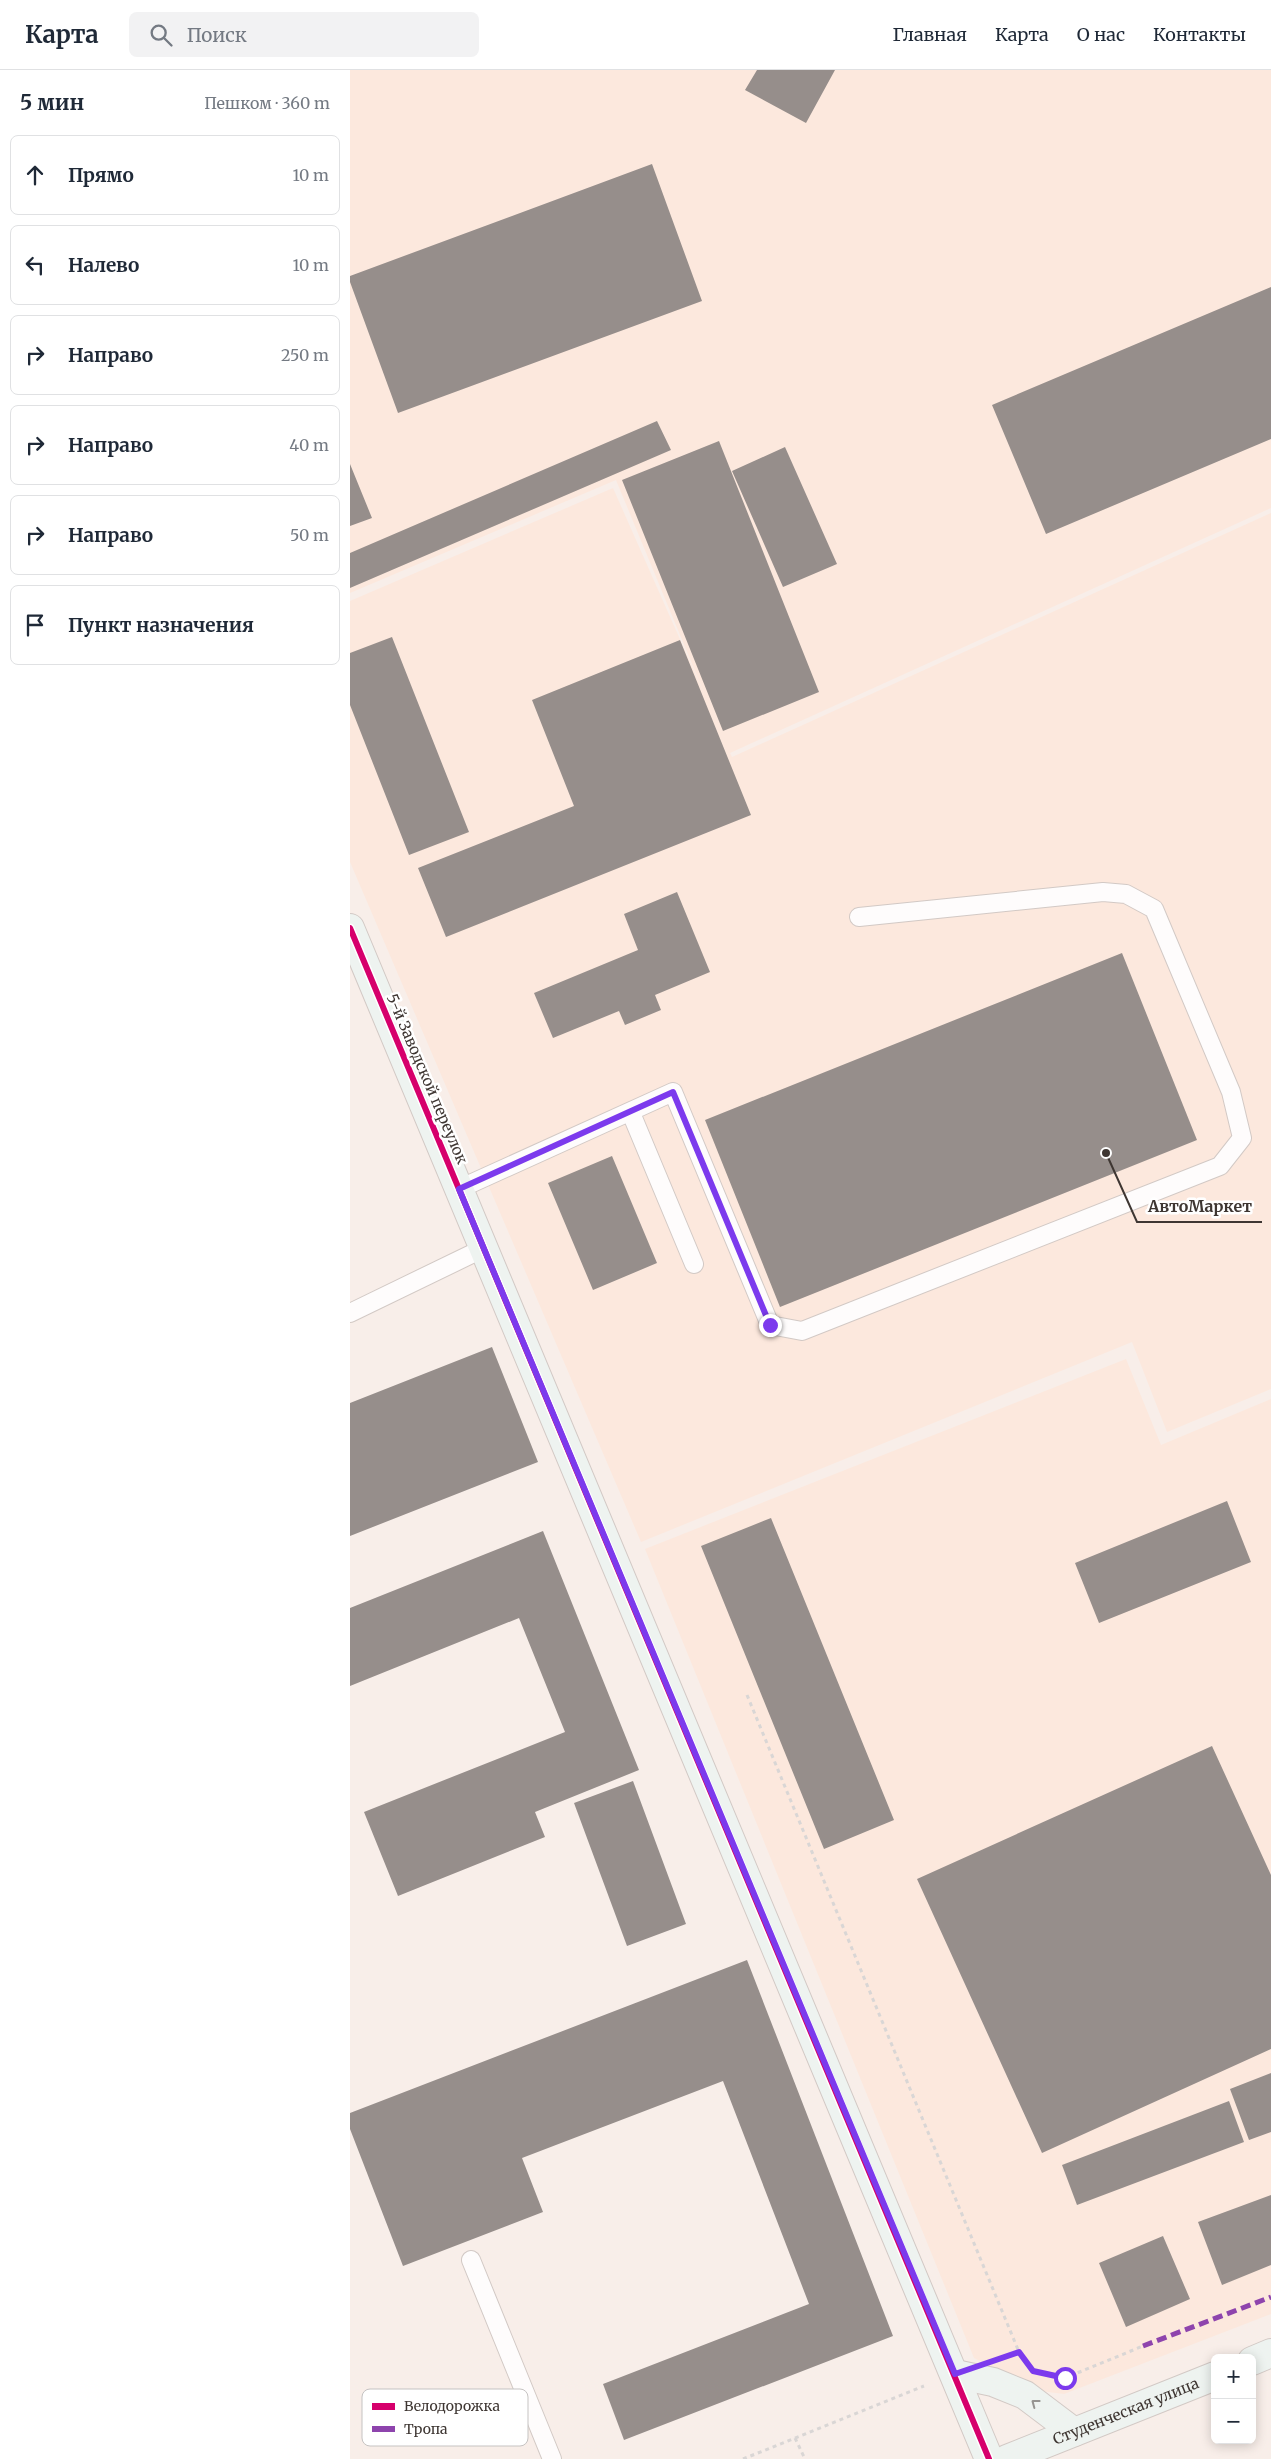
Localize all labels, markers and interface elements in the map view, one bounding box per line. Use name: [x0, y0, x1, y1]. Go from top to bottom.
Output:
search box: [129, 12, 479, 57]
text: Карта: [25, 19, 99, 50]
icon: search: [147, 21, 175, 49]
text: Поиск: [187, 23, 247, 47]
text: Главная: [892, 23, 967, 46]
text: Карта: [995, 23, 1049, 46]
text: О нас: [1077, 23, 1125, 46]
text: Контакты: [1153, 23, 1246, 46]
text: 5 мин: [20, 89, 84, 116]
text: Пешком · 360 m: [204, 93, 330, 113]
icon: ahead: [21, 161, 49, 189]
text: Прямо: [68, 163, 134, 187]
text: 10 m: [292, 165, 329, 185]
icon: left: [21, 251, 49, 279]
text: Налево: [68, 253, 139, 277]
text: 10 m: [292, 255, 329, 275]
icon: right: [21, 341, 49, 369]
text: Направо: [68, 343, 153, 367]
text: 250 m: [281, 345, 329, 365]
icon: right: [21, 431, 49, 459]
text: Направо: [68, 433, 153, 457]
text: 40 m: [289, 435, 329, 455]
icon: right: [21, 521, 49, 549]
text: Направо: [68, 523, 153, 547]
text: 50 m: [290, 525, 329, 545]
icon: arrive: [21, 611, 49, 639]
text: Пункт назначения: [68, 613, 254, 637]
street label: 5-й Заводской переулок: [383, 991, 472, 1167]
callout: АвтоМаркет: [1137, 1191, 1262, 1222]
text: АвтоМаркет: [1147, 1196, 1252, 1216]
route end: [759, 1314, 782, 1337]
map controls: [1211, 2354, 1256, 2444]
button: +: [1211, 2354, 1256, 2399]
route start: [1054, 2367, 1077, 2390]
street label: Студенческая улица: [1050, 2373, 1201, 2449]
legend: [362, 2389, 528, 2446]
text: Велодорожка: [404, 2397, 500, 2415]
button: −: [1211, 2399, 1256, 2444]
one-way arrow: [1032, 2400, 1041, 2408]
text: Тропа: [404, 2420, 448, 2438]

